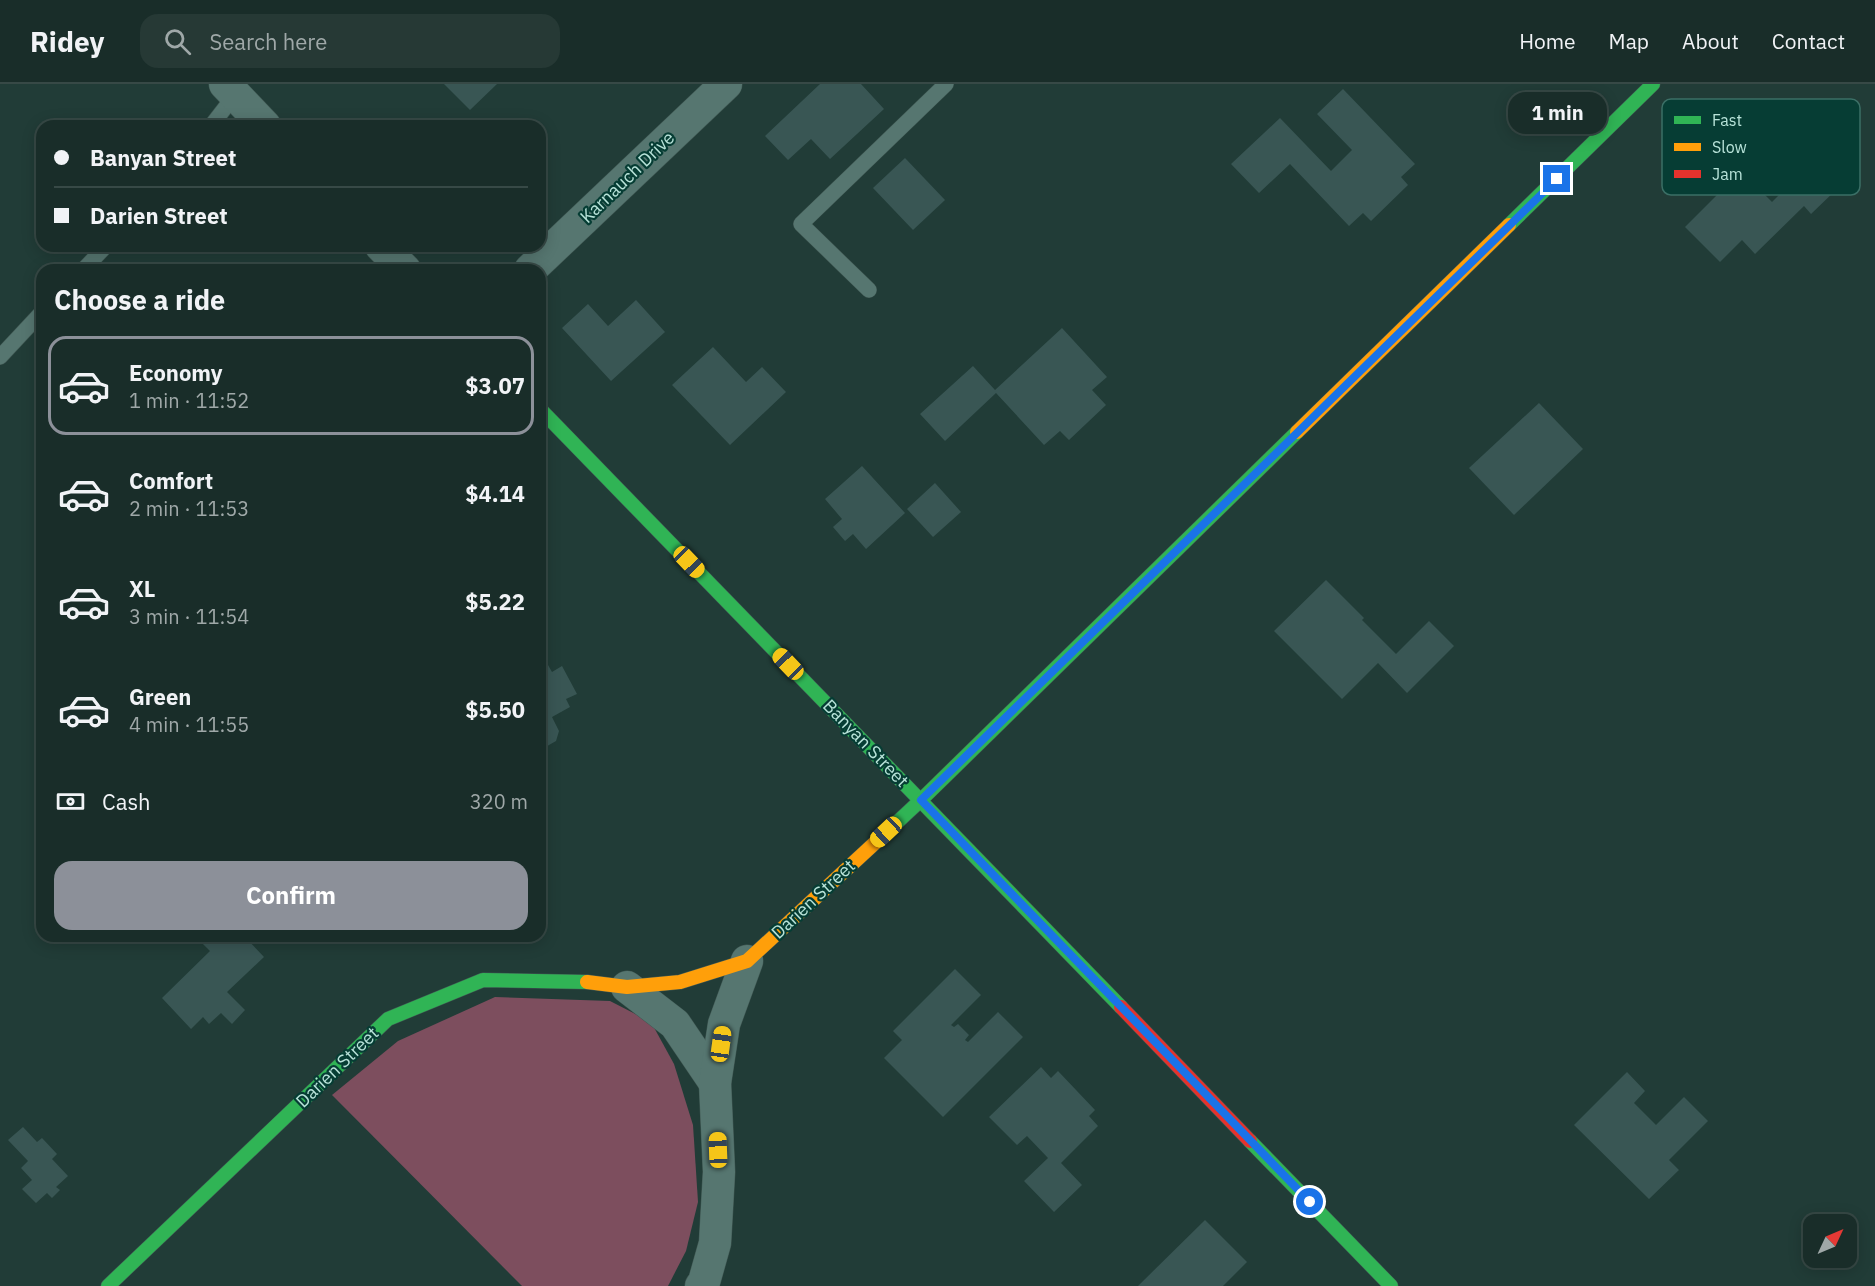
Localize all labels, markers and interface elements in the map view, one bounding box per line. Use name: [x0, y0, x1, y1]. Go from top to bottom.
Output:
search box: [140, 14, 560, 68]
text: Ridey: [30, 23, 104, 60]
icon: search: [161, 25, 194, 58]
text: Search here: [209, 27, 327, 56]
text: Home: [1519, 27, 1576, 55]
text: Map: [1609, 27, 1649, 55]
text: About: [1682, 27, 1739, 55]
text: Contact: [1772, 27, 1845, 55]
callout: 1 min: [1508, 92, 1606, 134]
text: 1 min: [1531, 99, 1584, 126]
legend: [1662, 99, 1860, 195]
text: Fast: [1712, 110, 1742, 130]
street label: Karnauch Drive: [575, 126, 679, 228]
text: Slow: [1712, 137, 1747, 157]
text: Banyan Street: [90, 143, 236, 172]
text: Jam: [1712, 164, 1743, 184]
route end: [1543, 165, 1570, 192]
text: Darien Street: [90, 201, 228, 230]
text: Choose a ride: [54, 282, 225, 317]
text: Economy: [129, 358, 223, 387]
icon: car: [57, 359, 111, 413]
text: $3.07: [465, 371, 525, 400]
text: 1 min · 11:52: [129, 387, 249, 414]
text: Comfort: [129, 466, 213, 495]
icon: car: [57, 467, 111, 521]
text: $4.14: [465, 479, 525, 508]
text: 2 min · 11:53: [129, 495, 249, 522]
car: [670, 543, 708, 581]
text: XL: [129, 574, 155, 603]
icon: car: [57, 575, 111, 629]
text: $5.22: [465, 587, 525, 616]
text: 3 min · 11:54: [129, 603, 249, 630]
car: [769, 645, 807, 683]
text: Green: [129, 682, 191, 711]
icon: car: [57, 683, 111, 737]
street label: Banyan Street: [818, 694, 914, 792]
text: $5.50: [465, 695, 525, 724]
text: 4 min · 11:55: [129, 711, 249, 738]
icon: cash: [54, 785, 87, 818]
text: Cash: [102, 787, 151, 816]
text: 320 m: [470, 788, 528, 815]
car: [867, 813, 905, 851]
street label: Darien Street: [766, 854, 860, 944]
button: Confirm: [54, 861, 528, 930]
street label: Darien Street: [291, 1022, 383, 1112]
car: [710, 1025, 732, 1063]
car: [708, 1132, 728, 1168]
route start: [1296, 1188, 1323, 1215]
north arrow: [1803, 1214, 1857, 1268]
map controls: [1803, 1214, 1857, 1268]

